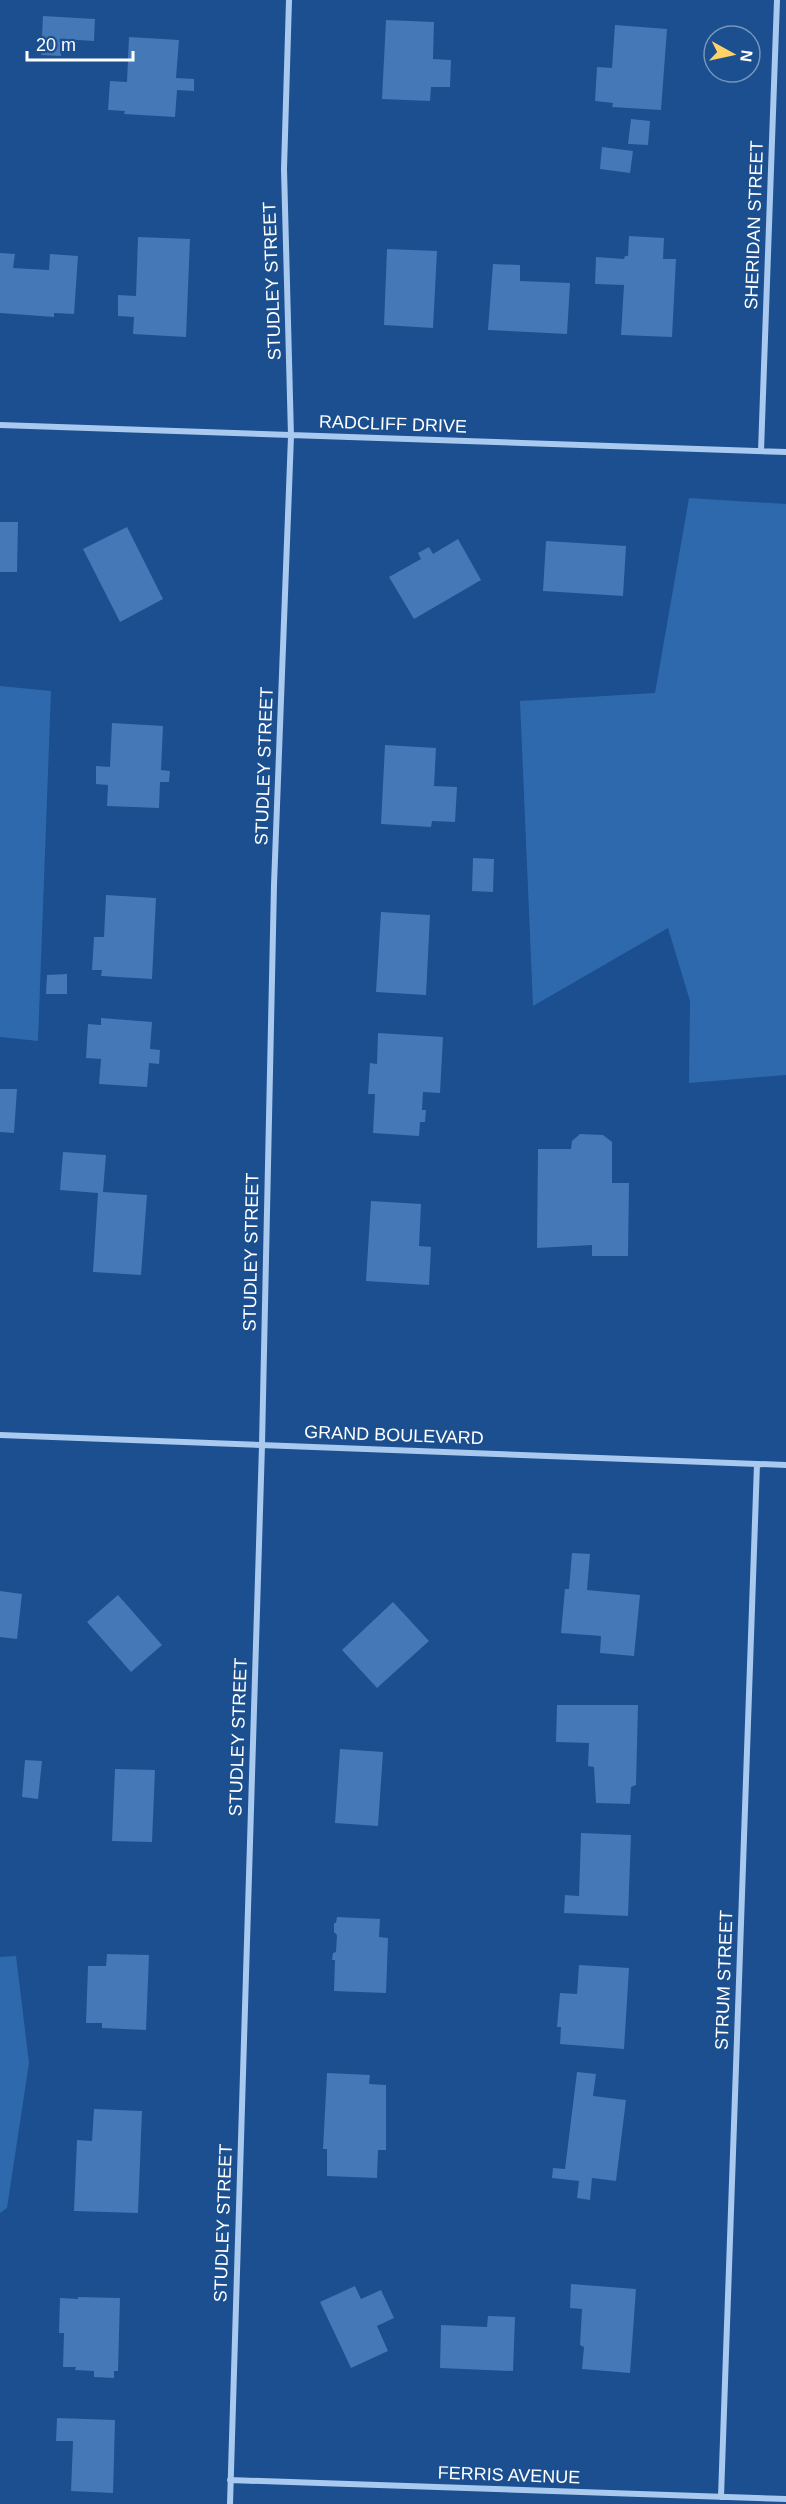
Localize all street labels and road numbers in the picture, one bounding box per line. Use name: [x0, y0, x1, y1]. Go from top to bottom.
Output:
street label: SHERIDAN STREET: [741, 140, 767, 310]
street label: STUDLEY STREET: [259, 201, 285, 361]
street label: RADCLIFF DRIVE: [319, 411, 467, 437]
street label: STUDLEY STREET: [251, 686, 277, 846]
street label: STUDLEY STREET: [240, 1172, 262, 1332]
street label: GRAND BOULEVARD: [304, 1422, 484, 1448]
street label: STUDLEY STREET: [225, 1657, 251, 1817]
street label: STRUM STREET: [712, 1910, 736, 2050]
street label: STUDLEY STREET: [210, 2143, 236, 2303]
street label: FERRIS AVENUE: [437, 2463, 581, 2487]

